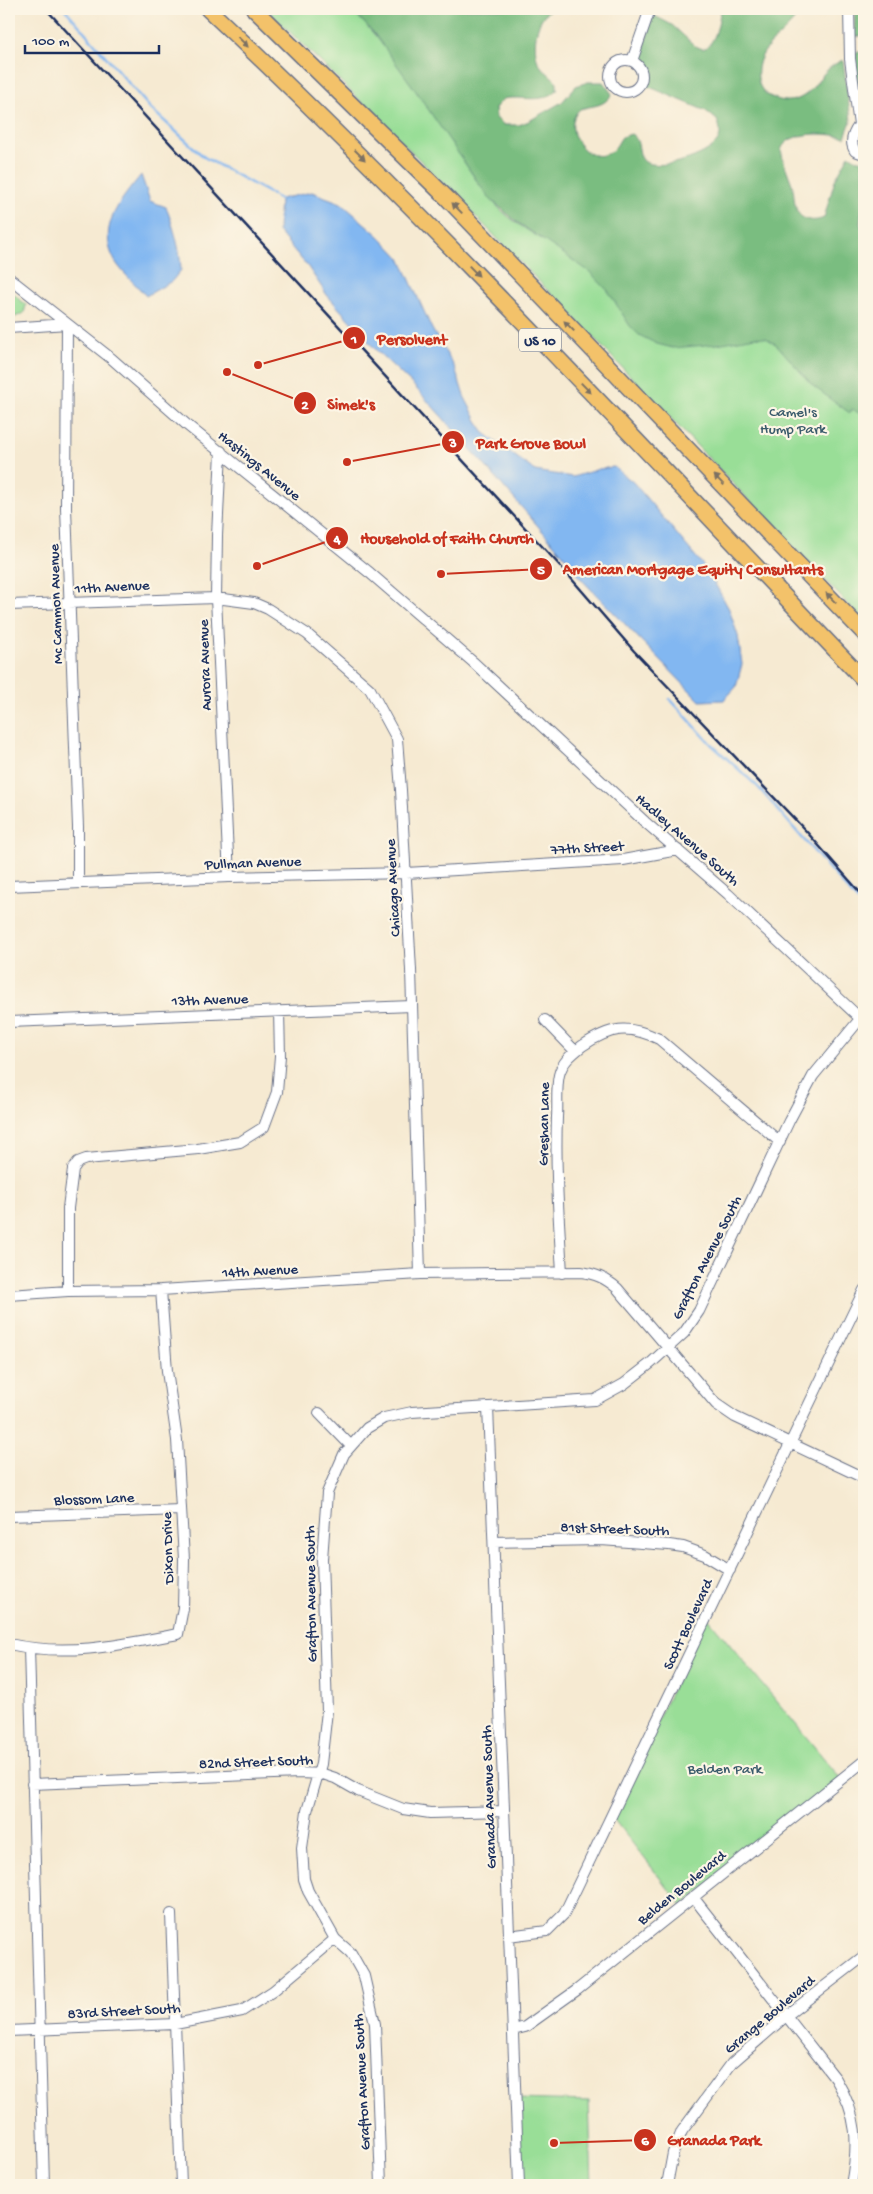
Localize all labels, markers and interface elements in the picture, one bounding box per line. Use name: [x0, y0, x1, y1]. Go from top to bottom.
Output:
scale bar: [25, 22, 159, 54]
text: 100 m: [31, 33, 70, 51]
one-way arrow: [237, 36, 249, 48]
one-way arrow: [354, 149, 366, 161]
one-way arrow: [451, 203, 463, 215]
one-way arrow: [468, 265, 480, 277]
one-way arrow: [564, 320, 576, 332]
callout: Persolvent: [342, 323, 457, 354]
road number: US 10: [519, 328, 561, 352]
text: 1: [350, 331, 357, 349]
text: Persolvent: [376, 332, 448, 351]
one-way arrow: [580, 382, 592, 394]
callout: Simek's: [292, 388, 385, 419]
text: 2: [301, 397, 309, 415]
text: Simek's: [327, 397, 376, 416]
park label: Camel's Hump Park: [760, 404, 827, 439]
callout: Park Grove Bowl: [441, 426, 596, 457]
street label: Hastings Avenue: [214, 428, 304, 506]
text: 3: [448, 435, 457, 453]
text: Park Grove Bowl: [475, 436, 586, 455]
one-way arrow: [713, 475, 725, 487]
callout: Household of Faith Church: [325, 522, 543, 553]
text: Household of Faith Church: [360, 530, 534, 550]
text: 4: [332, 531, 341, 549]
street label: Mc Cammon Avenue: [46, 543, 68, 664]
callout: American Mortgage Equity Consultants: [528, 553, 833, 584]
text: 5: [537, 562, 545, 580]
text: American Mortgage Equity Consultants: [562, 562, 824, 581]
street label: 11th Avenue: [73, 577, 150, 599]
one-way arrow: [825, 592, 837, 604]
street label: Aurora Avenue: [195, 619, 217, 711]
street label: Hadley Avenue South: [631, 790, 743, 891]
street label: Chicago Avenue: [382, 838, 406, 937]
street label: 77th Street: [549, 838, 626, 860]
street label: Pullman Avenue: [203, 853, 302, 875]
street label: 13th Avenue: [170, 991, 249, 1011]
street label: Greshan Lane: [535, 1082, 555, 1166]
street label: Grafton Avenue South: [669, 1193, 747, 1323]
street label: 14th Avenue: [221, 1261, 299, 1283]
street label: Blossom Lane: [53, 1490, 135, 1510]
street label: Dixon Drive: [159, 1511, 179, 1585]
street label: 81st Street South: [560, 1519, 670, 1541]
street label: Grafton Avenue South: [302, 1525, 322, 1663]
street label: Scott Boulevard: [660, 1575, 718, 1673]
street label: Granada Avenue South: [478, 1725, 502, 1869]
street label: 82nd Street South: [199, 1752, 314, 1774]
park label: Belden Park: [687, 1761, 764, 1779]
street label: Belden Boulevard: [634, 1847, 731, 1930]
street label: Grange Boulevard: [721, 1972, 820, 2059]
street label: 83rd Street South: [67, 2000, 181, 2024]
street label: Grafton Avenue South: [350, 2013, 376, 2151]
callout: Granada Park: [632, 2124, 771, 2155]
text: 6: [641, 2133, 649, 2151]
text: Granada Park: [667, 2133, 763, 2152]

